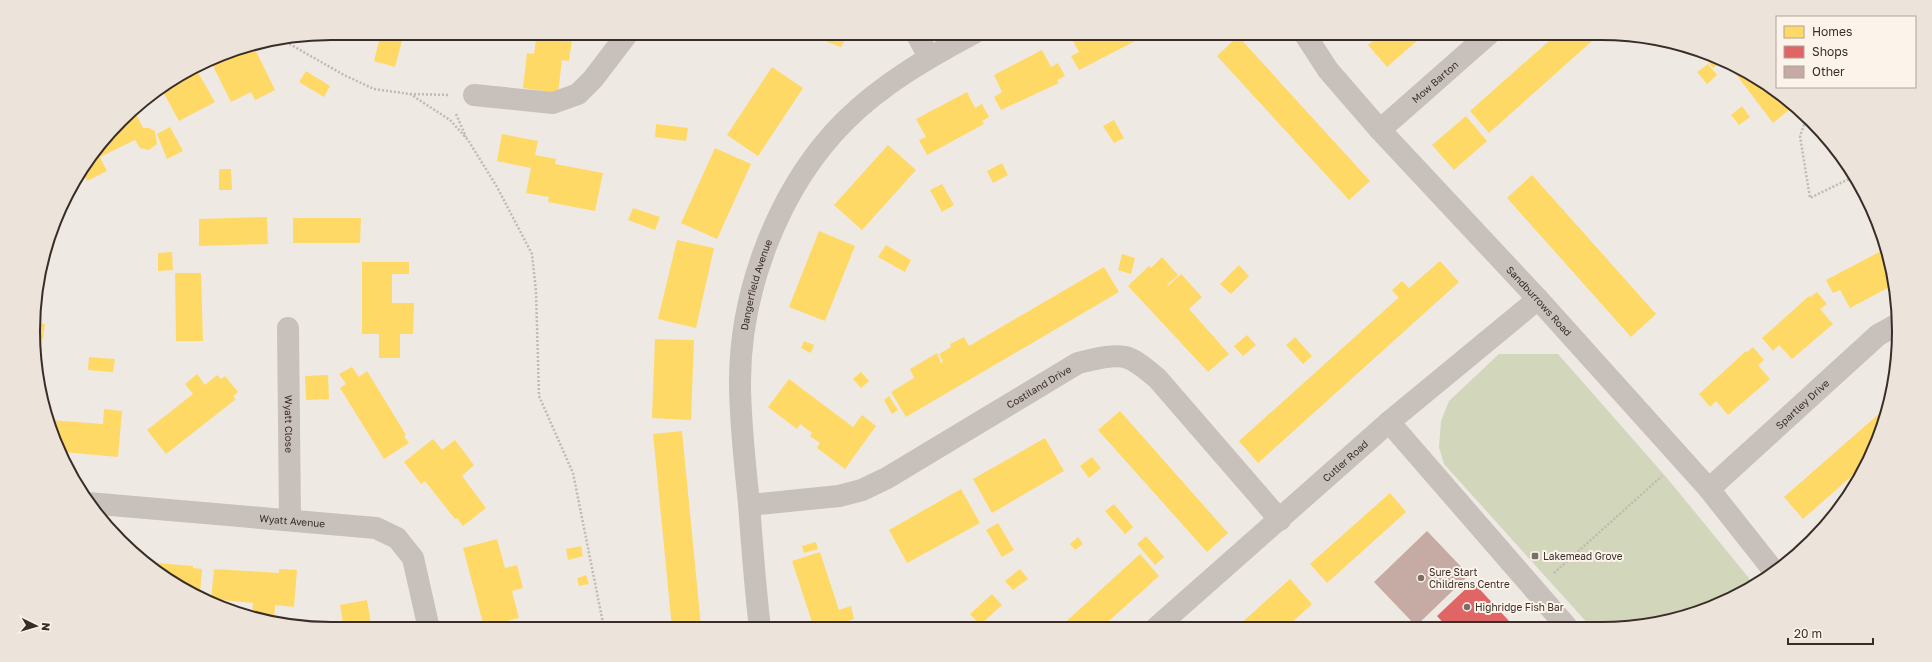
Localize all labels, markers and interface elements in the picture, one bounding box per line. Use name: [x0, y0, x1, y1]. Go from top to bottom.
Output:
legend: [1776, 16, 1916, 88]
text: Homes: [1812, 24, 1852, 39]
text: Shops: [1812, 44, 1848, 59]
street label: Mow Barton: [1409, 58, 1460, 105]
text: Other: [1812, 64, 1845, 79]
street label: Dangerfield Avenue: [738, 237, 774, 331]
street label: Sandburrows Road: [1504, 263, 1574, 338]
street label: Costiland Drive: [1004, 363, 1073, 411]
street label: Spartley Drive: [1773, 377, 1831, 431]
street label: Wyatt Close: [283, 395, 295, 453]
street label: Cutler Road: [1320, 438, 1370, 484]
street label: Wyatt Avenue: [259, 512, 326, 530]
place label: Lakemead Grove: [1543, 550, 1623, 562]
marker: Lakemead Grove: [1530, 551, 1540, 561]
place label: Sure Start Childrens Centre: [1429, 566, 1510, 590]
marker: Sure Start Childrens Centre: [1416, 573, 1426, 583]
place label: Highridge Fish Bar: [1475, 601, 1564, 613]
marker: Highridge Fish Bar: [1462, 602, 1472, 612]
north arrow: [16, 606, 56, 646]
scale bar: [1788, 620, 1873, 646]
text: N: [40, 622, 53, 632]
text: 20 m: [1794, 626, 1822, 641]

